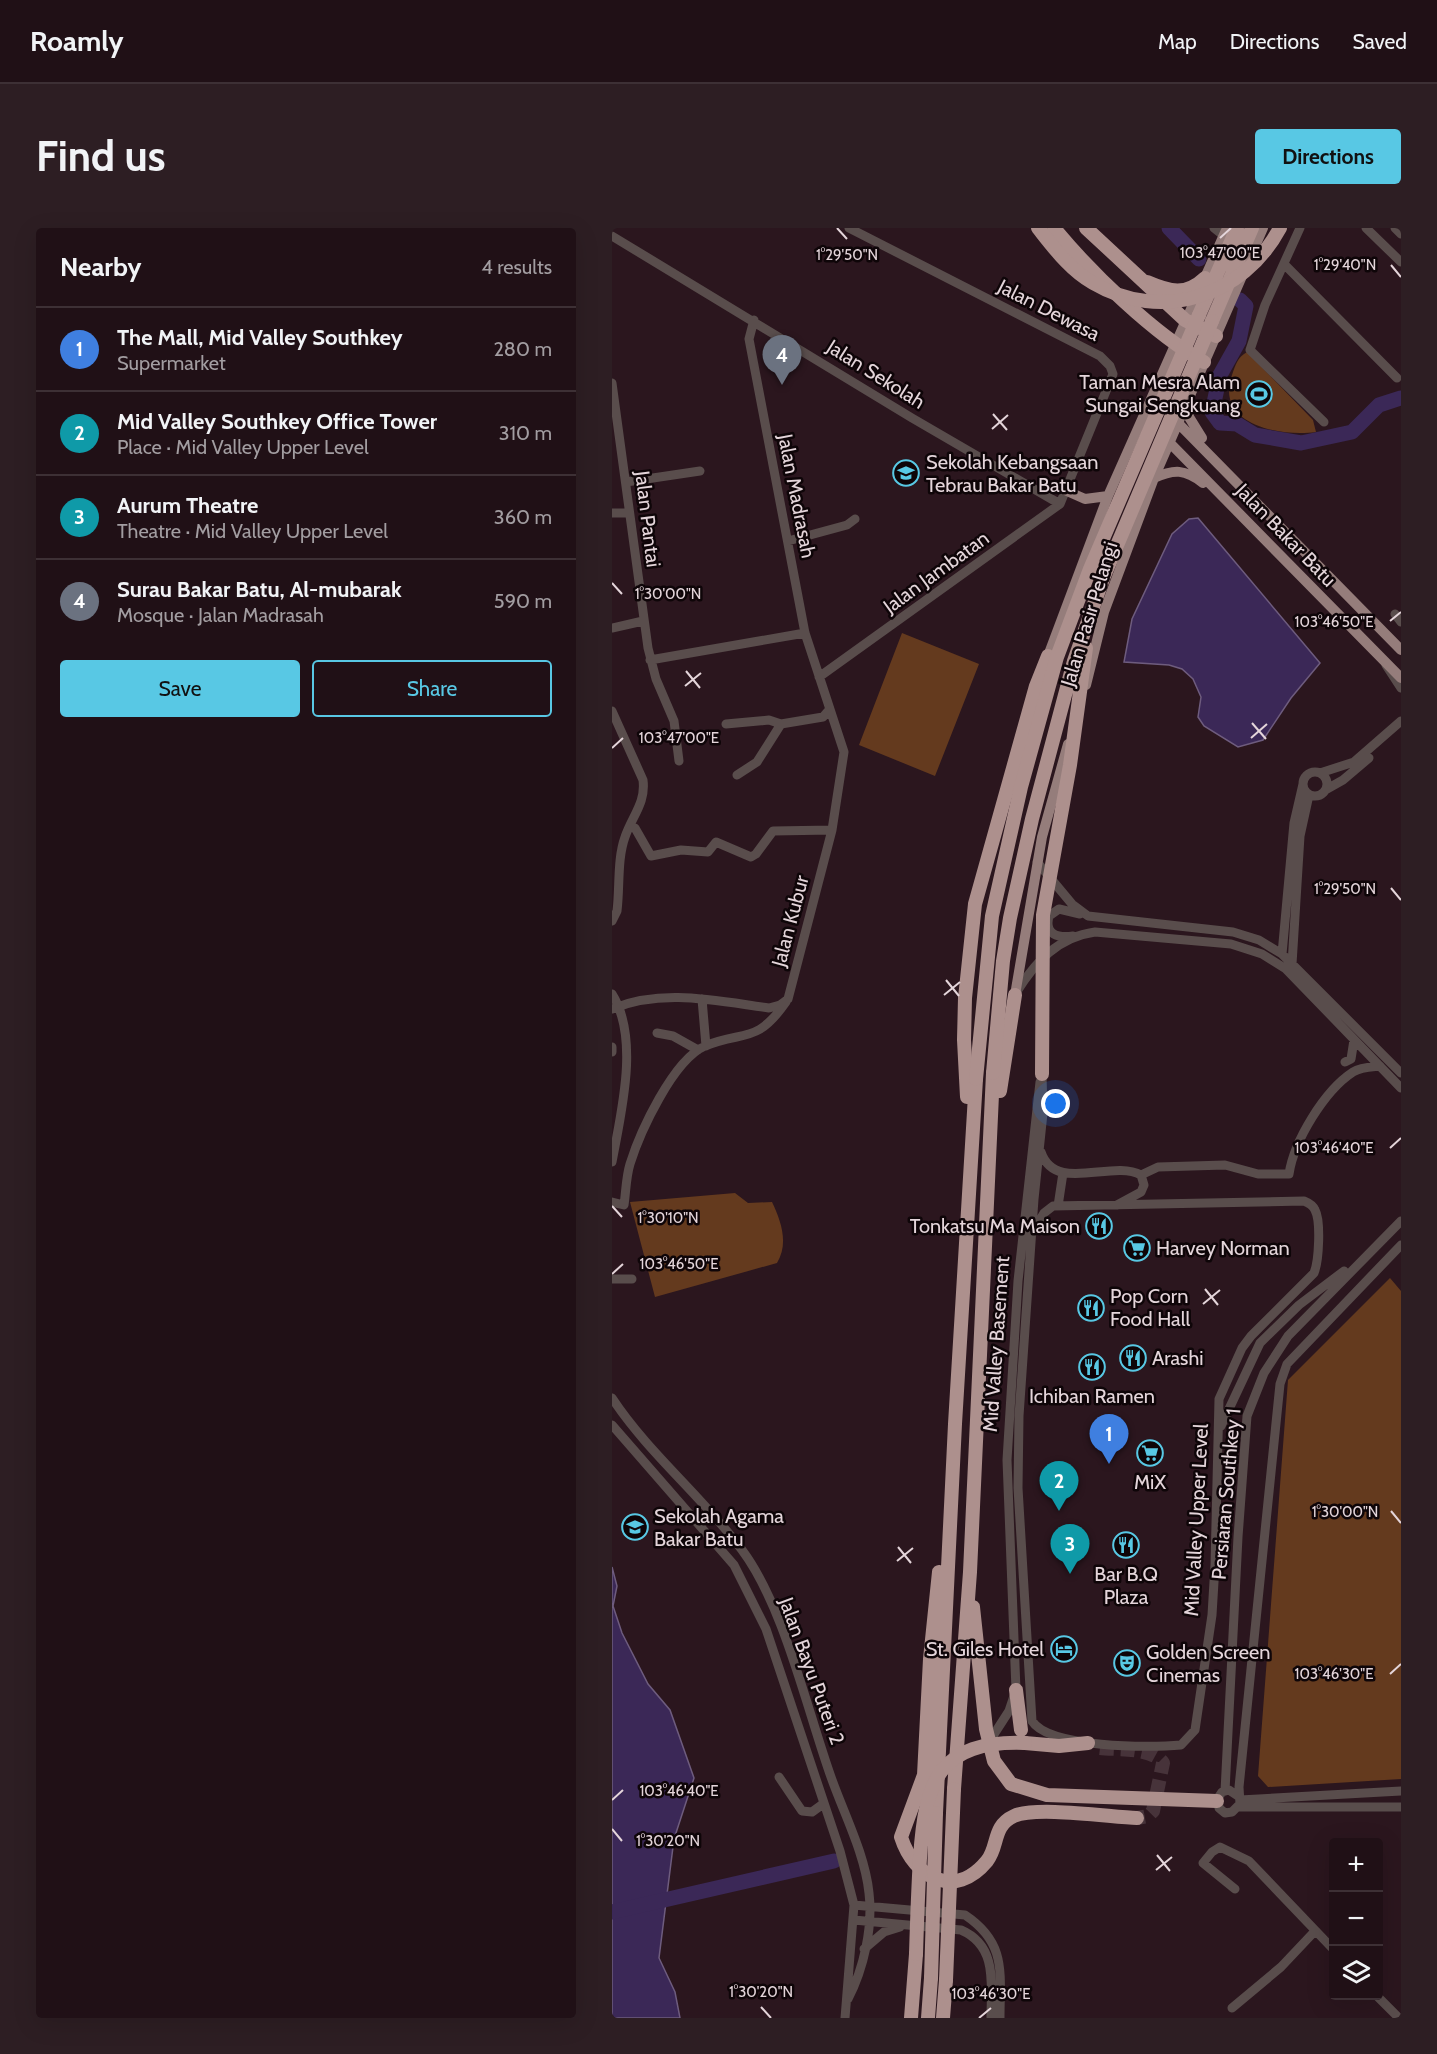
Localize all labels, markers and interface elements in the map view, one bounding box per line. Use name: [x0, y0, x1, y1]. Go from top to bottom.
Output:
text: Roamly: [30, 24, 124, 58]
text: Map: [1158, 29, 1197, 54]
text: Directions: [1230, 29, 1319, 54]
text: Saved: [1352, 29, 1407, 54]
button: Directions: [1255, 129, 1401, 184]
text: Find us: [36, 130, 165, 182]
text: 103°47'00"E: [1180, 244, 1260, 262]
text: 1°29'50"N: [816, 246, 878, 264]
text: Nearby: [60, 251, 141, 283]
text: 4 results: [481, 255, 552, 279]
text: 1°29'40"N: [1314, 256, 1376, 274]
street label: Jalan Dewasa: [993, 274, 1104, 346]
text: The Mall, Mid Valley Southkey: [117, 324, 403, 351]
street label: Jalan Sekolah: [822, 334, 929, 414]
pin: 4: [762, 336, 802, 385]
text: 1: [76, 337, 83, 361]
text: 280 m: [493, 337, 552, 361]
text: Supermarket: [117, 351, 226, 375]
place label: Taman Mesra Alam Sungai Sengkuang: [1079, 370, 1241, 417]
sports icon: Taman Mesra Alam Sungai Sengkuang: [1244, 379, 1274, 409]
text: Mid Valley Southkey Office Tower: [117, 408, 437, 435]
text: 2: [74, 421, 85, 445]
text: 310 m: [499, 421, 552, 445]
street label: Jalan Madrasah: [773, 431, 821, 560]
text: Place · Mid Valley Upper Level: [117, 435, 369, 459]
place label: Sekolah Kebangsaan Tebrau Bakar Batu: [926, 450, 1098, 497]
school or university icon: Sekolah Kebangsaan Tebrau Bakar Batu: [891, 458, 921, 488]
street label: Jalan Pantai: [630, 468, 666, 569]
street label: Jalan Bakar Batu: [1230, 478, 1341, 591]
text: Aurum Theatre: [117, 492, 258, 519]
text: 3: [74, 505, 85, 529]
text: 360 m: [494, 505, 552, 529]
text: Theatre · Mid Valley Upper Level: [117, 519, 388, 543]
street label: Jalan Jambatan: [878, 526, 993, 619]
street label: Jalan Pasir Pelangi: [1055, 539, 1122, 690]
text: Surau Bakar Batu, Al-mubarak: [117, 576, 402, 603]
text: 1°30'00"N: [635, 585, 701, 603]
text: 4: [73, 589, 86, 613]
text: 590 m: [494, 589, 552, 613]
text: Mosque · Jalan Madrasah: [117, 603, 324, 627]
text: 103°46'50"E: [1295, 613, 1373, 631]
button: Save: [60, 660, 300, 717]
button: Share: [312, 660, 552, 717]
text: 103°47'00"E: [639, 729, 719, 747]
street label: Jalan Kubur: [766, 872, 814, 970]
text: 1°29'50"N: [1314, 880, 1376, 898]
your location: [1041, 1089, 1070, 1118]
text: 103°46'40"E: [1294, 1139, 1374, 1157]
text: 1°30'10"N: [637, 1209, 699, 1227]
restaurant icon: Tonkatsu Ma Maison: [1084, 1211, 1114, 1241]
place label: Tonkatsu Ma Maison: [910, 1214, 1080, 1238]
supermarket icon: Harvey Norman: [1122, 1233, 1152, 1263]
place label: Harvey Norman: [1156, 1236, 1290, 1260]
text: 103°46'50"E: [640, 1255, 718, 1273]
street label: Mid Valley Basement: [978, 1255, 1014, 1433]
place label: Pop Corn Food Hall: [1110, 1284, 1190, 1331]
restaurant icon: Pop Corn Food Hall: [1076, 1293, 1106, 1323]
restaurant icon: Arashi: [1118, 1343, 1148, 1373]
place label: Arashi: [1152, 1346, 1203, 1370]
restaurant icon: Ichiban Ramen: [1077, 1352, 1107, 1382]
place label: Ichiban Ramen: [1029, 1384, 1155, 1408]
street label: Persiaran Southkey 1: [1207, 1407, 1245, 1581]
pin: 1: [1090, 1414, 1128, 1464]
street label: Mid Valley Upper Level: [1179, 1423, 1213, 1617]
supermarket icon: MiX: [1135, 1438, 1165, 1468]
pin: 2: [1040, 1462, 1078, 1511]
place label: MiX: [1134, 1470, 1166, 1494]
text: 1°30'00"N: [1312, 1503, 1378, 1521]
place label: Sekolah Agama Bakar Batu: [654, 1504, 784, 1551]
school or university icon: Sekolah Agama Bakar Batu: [620, 1512, 650, 1542]
pin: 3: [1050, 1524, 1090, 1574]
restaurant icon: Bar B.Q Plaza: [1111, 1530, 1141, 1560]
place label: Bar B.Q Plaza: [1094, 1562, 1158, 1609]
street label: Jalan Bayu Puteri 2: [774, 1593, 850, 1748]
hotel icon: St. Giles Hotel: [1049, 1634, 1079, 1664]
place label: St. Giles Hotel: [926, 1637, 1044, 1661]
place label: Golden Screen Cinemas: [1146, 1640, 1270, 1687]
theatre icon: Golden Screen Cinemas: [1112, 1648, 1142, 1678]
text: 103°46'30"E: [1295, 1665, 1373, 1683]
text: 103°46'40"E: [639, 1782, 719, 1800]
text: 1°30'20"N: [636, 1832, 700, 1850]
map controls: [1329, 1838, 1383, 2000]
button: +: [1329, 1838, 1383, 1892]
button: −: [1329, 1892, 1383, 1946]
button: layers: [1329, 1946, 1383, 2000]
text: 1°30'20"N: [729, 1983, 793, 2001]
text: 103°46'30"E: [952, 1985, 1030, 2003]

